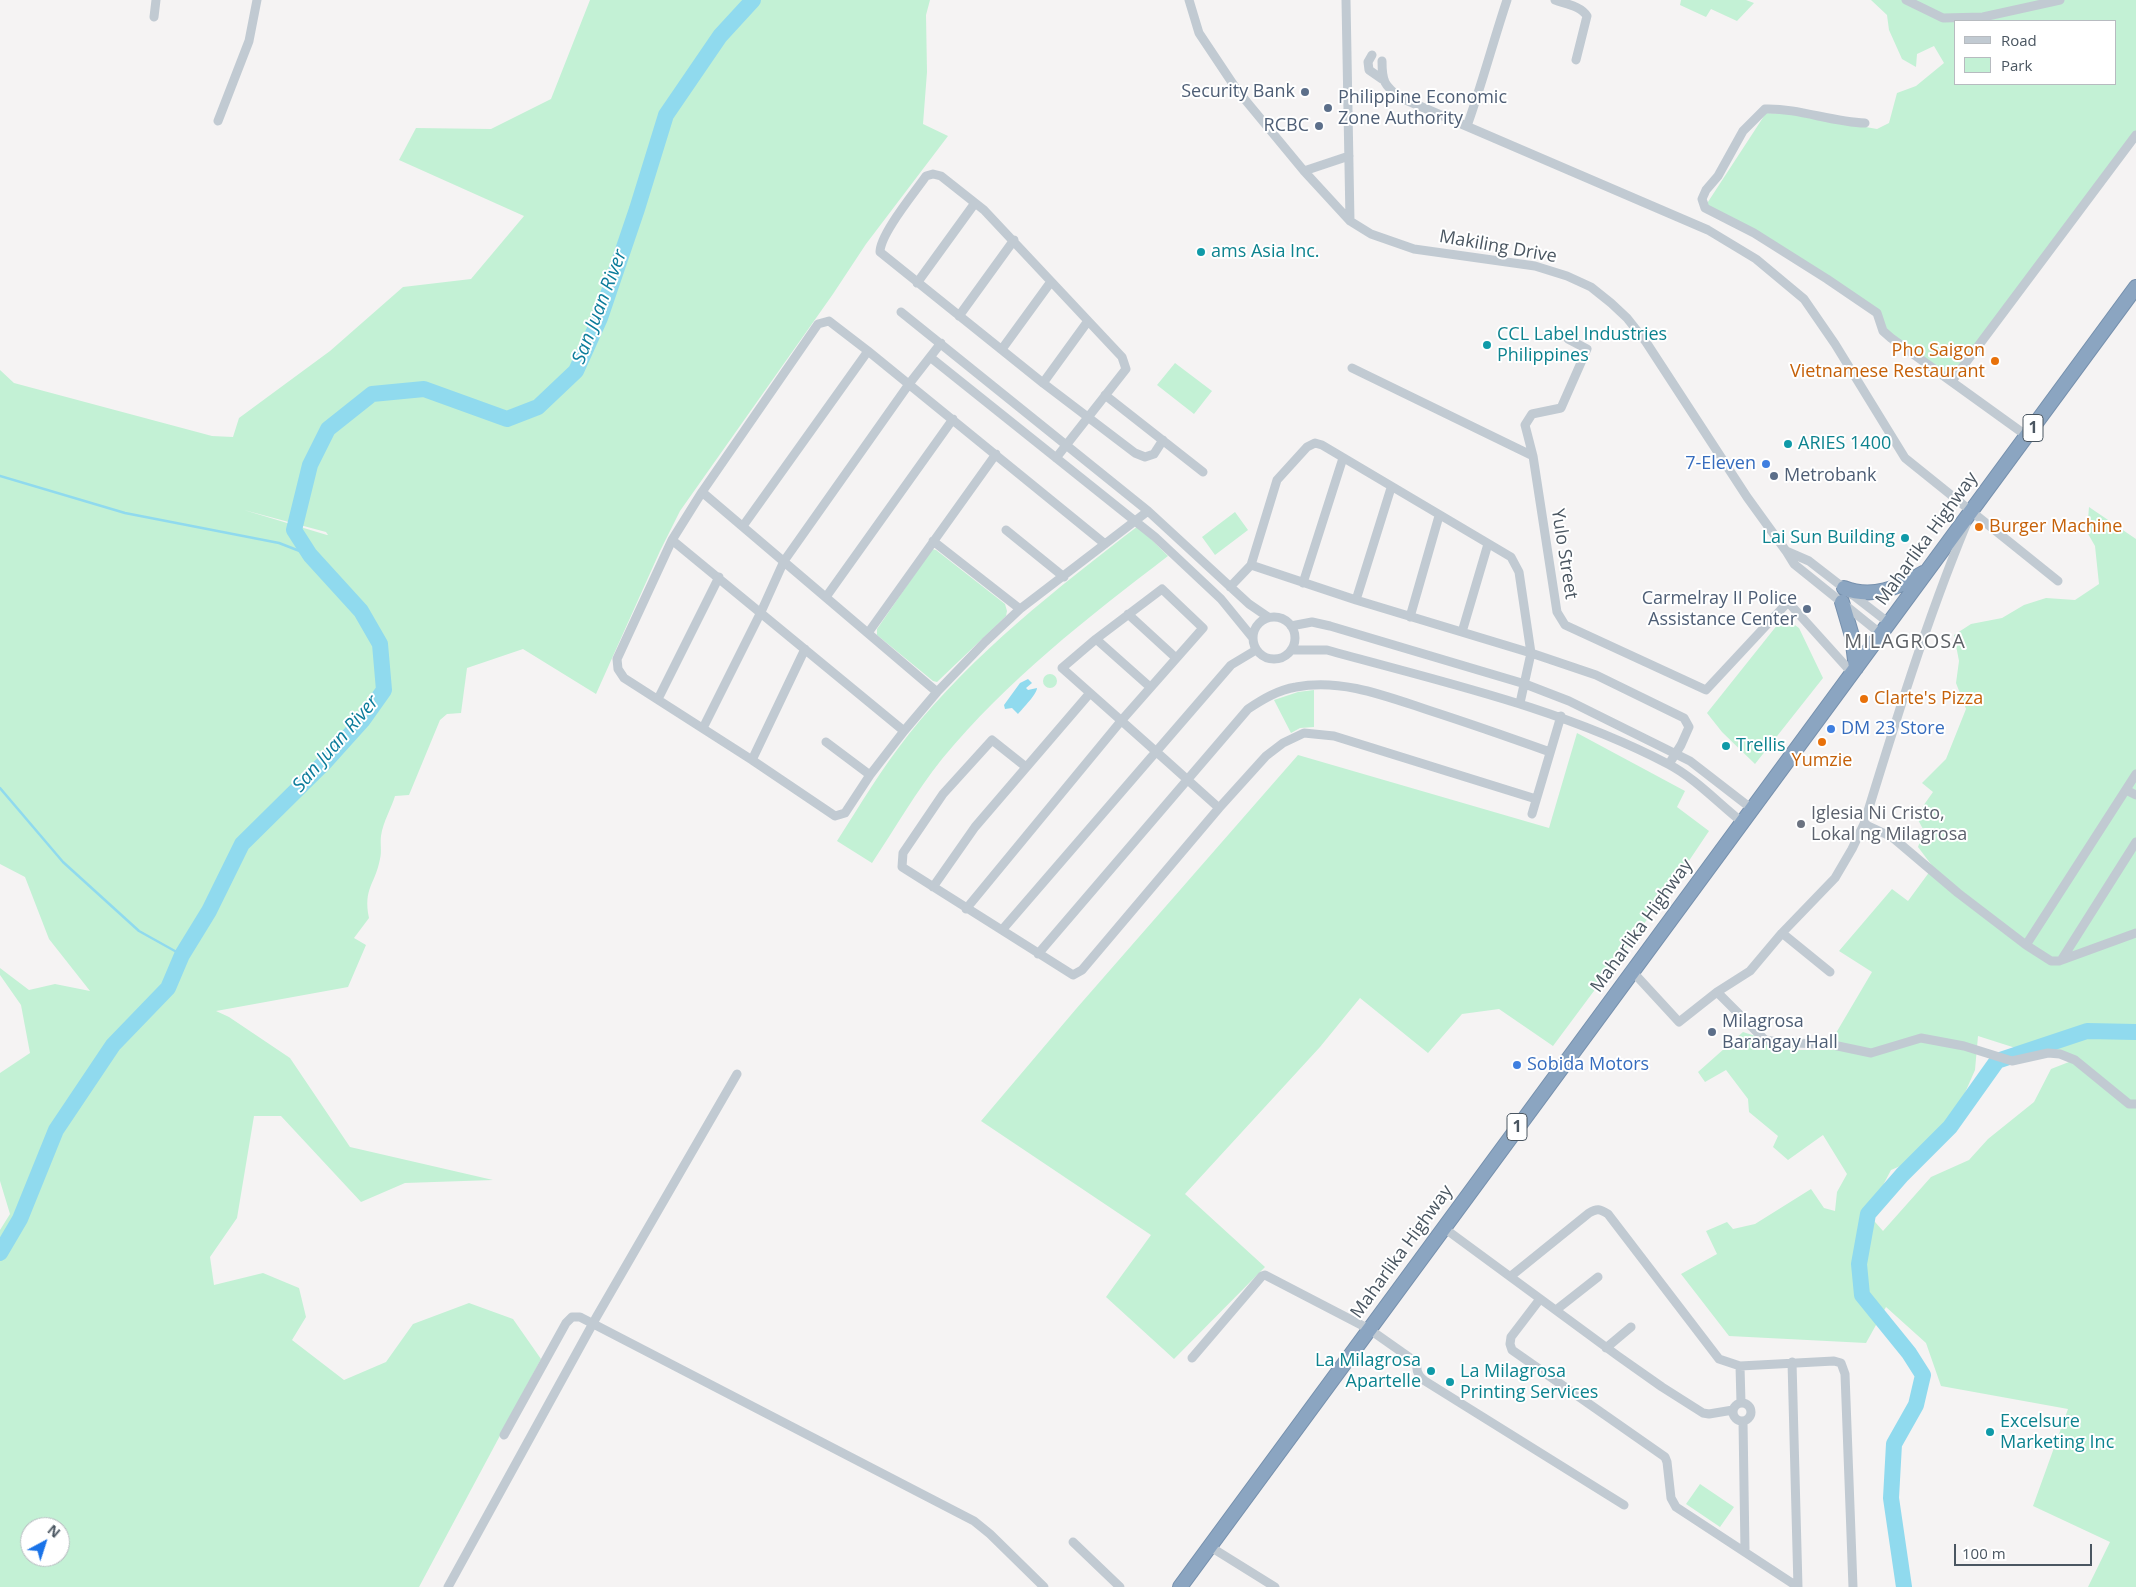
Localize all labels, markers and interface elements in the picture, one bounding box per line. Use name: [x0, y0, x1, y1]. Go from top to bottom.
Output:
legend: [1954, 20, 2116, 85]
text: Road: [2001, 30, 2037, 50]
text: Park: [2001, 55, 2032, 75]
place label: Security Bank: [1181, 81, 1295, 103]
marker: Security Bank: [1299, 86, 1311, 98]
place label: Philippine Economic Zone Authority: [1338, 87, 1507, 130]
marker: Philippine Economic Zone Authority: [1322, 102, 1334, 114]
place label: RCBC: [1264, 115, 1309, 137]
marker: RCBC: [1313, 120, 1325, 132]
street label: Makiling Drive: [1438, 226, 1558, 268]
place label: ams Asia Inc.: [1211, 241, 1320, 263]
marker: ams Asia Inc.: [1195, 246, 1207, 258]
water label: San Juan River: [568, 247, 632, 367]
place label: CCL Label Industries Philippines: [1497, 324, 1667, 366]
marker: CCL Label Industries Philippines: [1481, 339, 1493, 351]
place label: Pho Saigon Vietnamese Restaurant: [1790, 340, 1985, 382]
marker: Pho Saigon Vietnamese Restaurant: [1989, 355, 2001, 367]
road number: 1: [2023, 414, 2043, 442]
place label: ARIES 1400: [1798, 433, 1891, 455]
marker: ARIES 1400: [1782, 438, 1794, 450]
place label: 7-Eleven: [1685, 453, 1756, 475]
marker: 7-Eleven: [1760, 458, 1772, 470]
place label: Metrobank: [1784, 465, 1876, 487]
street label: Maharlika Highway: [1871, 468, 1983, 610]
marker: Metrobank: [1768, 470, 1780, 482]
street label: Yulo Street: [1546, 507, 1582, 601]
place label: Burger Machine: [1989, 516, 2122, 538]
marker: Burger Machine: [1973, 521, 1985, 533]
place label: Lai Sun Building: [1762, 527, 1895, 549]
marker: Lai Sun Building: [1899, 532, 1911, 544]
place label: Carmelray II Police Assistance Center: [1642, 588, 1797, 630]
marker: Carmelray II Police Assistance Center: [1801, 603, 1813, 615]
district label: MILAGROSA: [1843, 630, 1967, 654]
place label: Clarte's Pizza: [1874, 688, 1983, 710]
water label: San Juan River: [288, 691, 384, 797]
marker: Clarte's Pizza: [1858, 693, 1870, 705]
place label: DM 23 Store: [1841, 718, 1945, 740]
marker: DM 23 Store: [1825, 723, 1837, 735]
place label: Trellis: [1736, 735, 1786, 757]
marker: Yumzie: [1816, 736, 1828, 748]
marker: Trellis: [1720, 740, 1732, 752]
place label: Yumzie: [1792, 750, 1852, 772]
place label: Iglesia Ni Cristo, Lokal ng Milagrosa: [1811, 803, 1967, 846]
marker: Iglesia Ni Cristo, Lokal ng Milagrosa: [1795, 818, 1807, 830]
street label: Maharlika Highway: [1586, 855, 1698, 997]
place label: Milagrosa Barangay Hall: [1722, 1011, 1838, 1054]
marker: Milagrosa Barangay Hall: [1706, 1026, 1718, 1038]
place label: Sobida Motors: [1527, 1054, 1649, 1076]
marker: Sobida Motors: [1511, 1059, 1523, 1071]
road number: 1: [1507, 1114, 1527, 1140]
street label: Maharlika Highway: [1346, 1181, 1458, 1323]
place label: La Milagrosa Apartelle: [1315, 1350, 1421, 1392]
place label: La Milagrosa Printing Services: [1460, 1361, 1598, 1404]
marker: La Milagrosa Apartelle: [1425, 1365, 1437, 1377]
marker: La Milagrosa Printing Services: [1444, 1376, 1456, 1388]
place label: Excelsure Marketing Inc: [2000, 1411, 2114, 1454]
marker: Excelsure Marketing Inc: [1984, 1426, 1996, 1438]
north arrow: [20, 1517, 70, 1567]
text: N: [44, 1520, 65, 1542]
scale bar: [1956, 1534, 2094, 1566]
text: 100 m: [1962, 1543, 2006, 1563]

